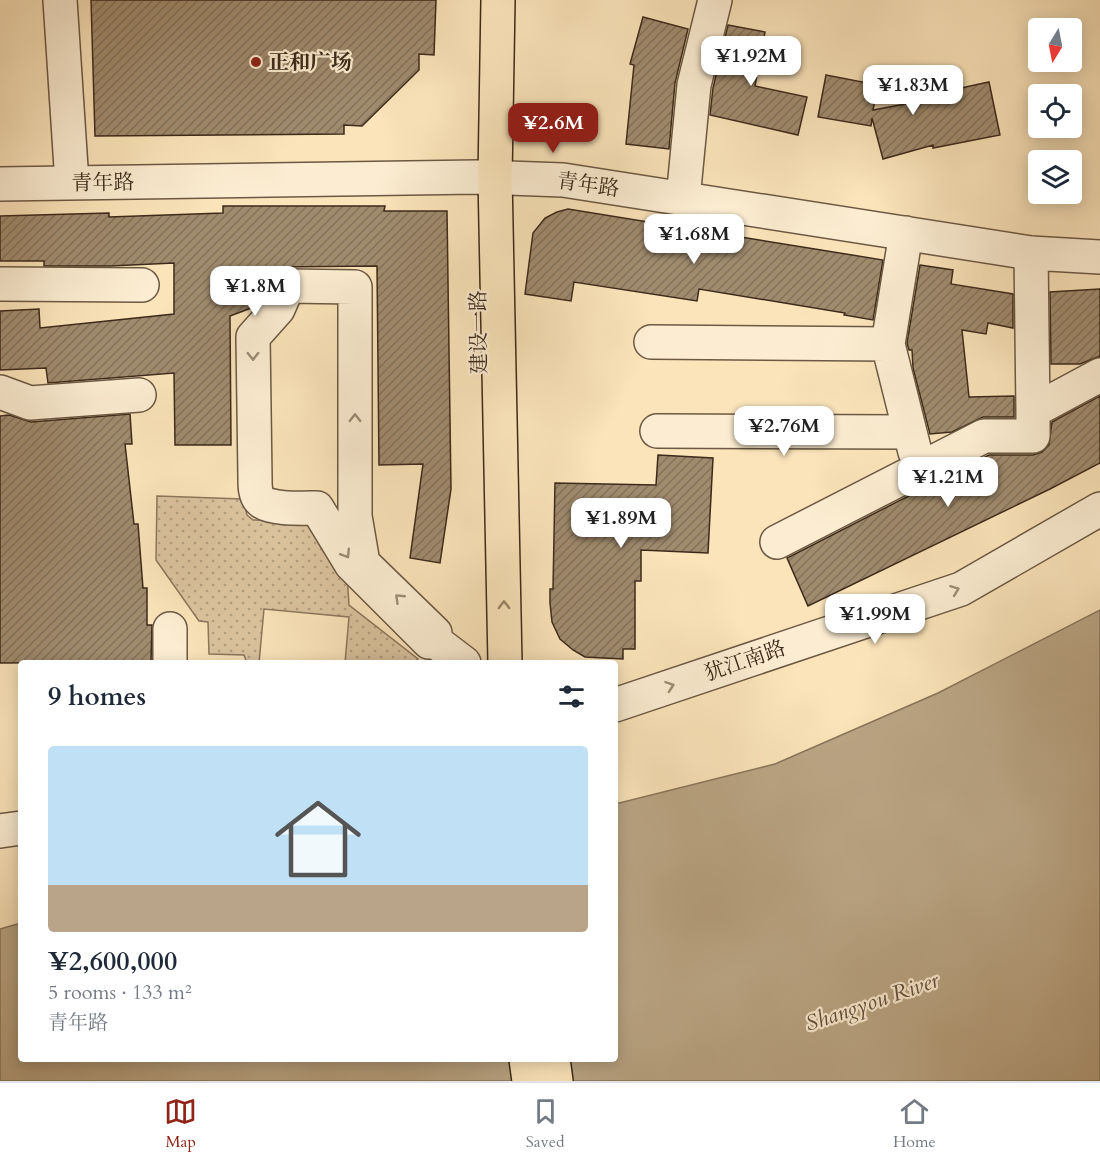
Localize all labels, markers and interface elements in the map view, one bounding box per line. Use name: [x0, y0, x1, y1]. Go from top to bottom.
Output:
north arrow: [1028, 18, 1082, 72]
map controls: [1028, 18, 1082, 204]
pin: ¥1.92M: [702, 36, 800, 87]
text: ¥1.92M: [715, 42, 787, 69]
place label: 正和广场: [268, 48, 352, 77]
marker: 正和广场: [249, 55, 263, 69]
pin: ¥1.83M: [864, 65, 962, 116]
text: ¥1.83M: [877, 71, 949, 98]
button: locate: [1028, 84, 1082, 138]
pin: ¥2.6M: [511, 103, 595, 154]
text: ¥2.6M: [522, 109, 584, 136]
button: layers: [1028, 150, 1082, 204]
street label: 青年路: [555, 166, 621, 204]
street label: 青年路: [71, 168, 135, 198]
pin: ¥1.68M: [645, 214, 743, 265]
text: ¥1.68M: [658, 220, 730, 247]
pin: ¥1.8M: [213, 266, 297, 317]
text: ¥1.8M: [224, 272, 286, 299]
street label: 建设一路: [464, 290, 494, 374]
one-way arrow: [247, 351, 259, 360]
pin: ¥2.76M: [735, 406, 833, 457]
text: ¥2.76M: [748, 412, 820, 439]
one-way arrow: [349, 414, 361, 423]
pin: ¥1.21M: [899, 457, 997, 508]
text: ¥1.21M: [912, 463, 984, 490]
pin: ¥1.89M: [572, 498, 670, 549]
text: ¥1.89M: [585, 504, 657, 531]
one-way arrow: [338, 548, 350, 558]
one-way arrow: [949, 585, 959, 598]
one-way arrow: [396, 594, 407, 605]
pin: ¥1.99M: [826, 594, 924, 645]
one-way arrow: [498, 600, 510, 609]
text: ¥1.99M: [839, 600, 911, 627]
street label: 犹江南路: [701, 634, 789, 688]
text: 9 homes: [48, 679, 146, 714]
icon: filters: [555, 680, 588, 713]
one-way arrow: [664, 681, 675, 694]
icon: home: [264, 785, 372, 893]
text: ¥2,600,000: [48, 944, 177, 979]
water label: Shangyou River: [801, 965, 943, 1039]
text: 5 rooms · 133 m²: [48, 979, 192, 1006]
text: 青年路: [48, 1009, 108, 1036]
tab: Map: [164, 1095, 197, 1153]
tab: Saved: [526, 1095, 564, 1153]
tab: Home: [893, 1095, 936, 1153]

